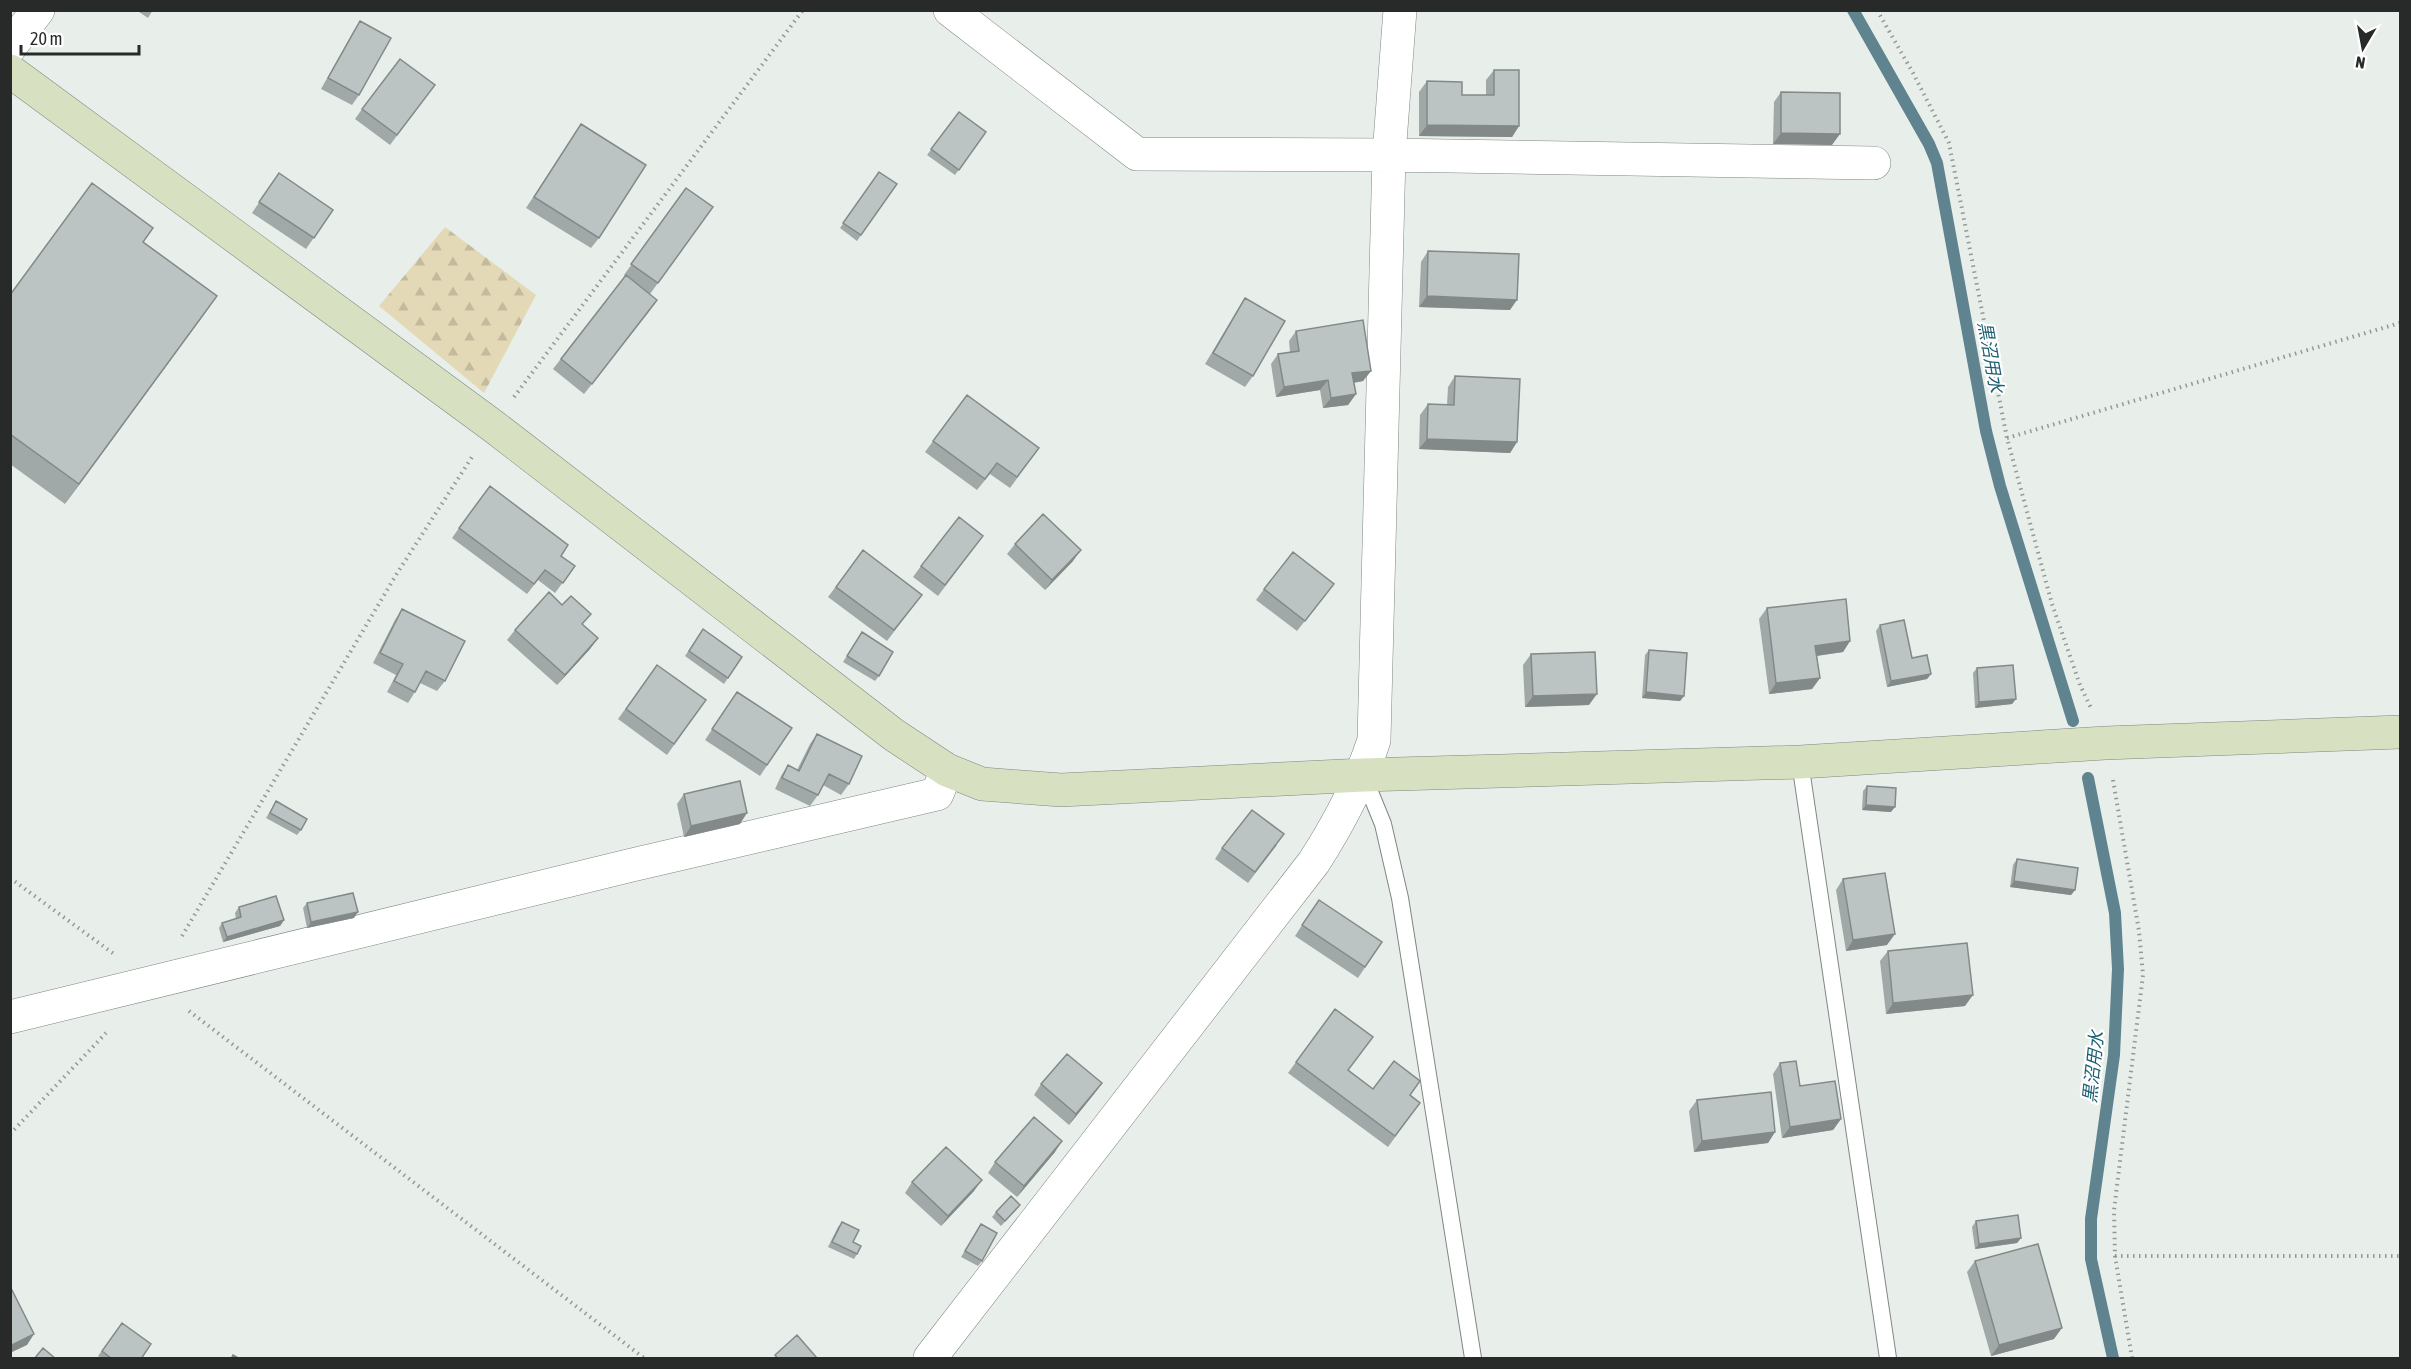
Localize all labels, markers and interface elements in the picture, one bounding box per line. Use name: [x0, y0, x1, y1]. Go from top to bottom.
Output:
scale bar: [21, 18, 140, 56]
north arrow: [2333, 18, 2393, 78]
text: 20 m: [30, 28, 62, 49]
text: N: [2354, 53, 2367, 72]
water label: 黒沼用水: [1974, 320, 2008, 396]
water label: 黒沼用水: [2079, 1028, 2107, 1104]

